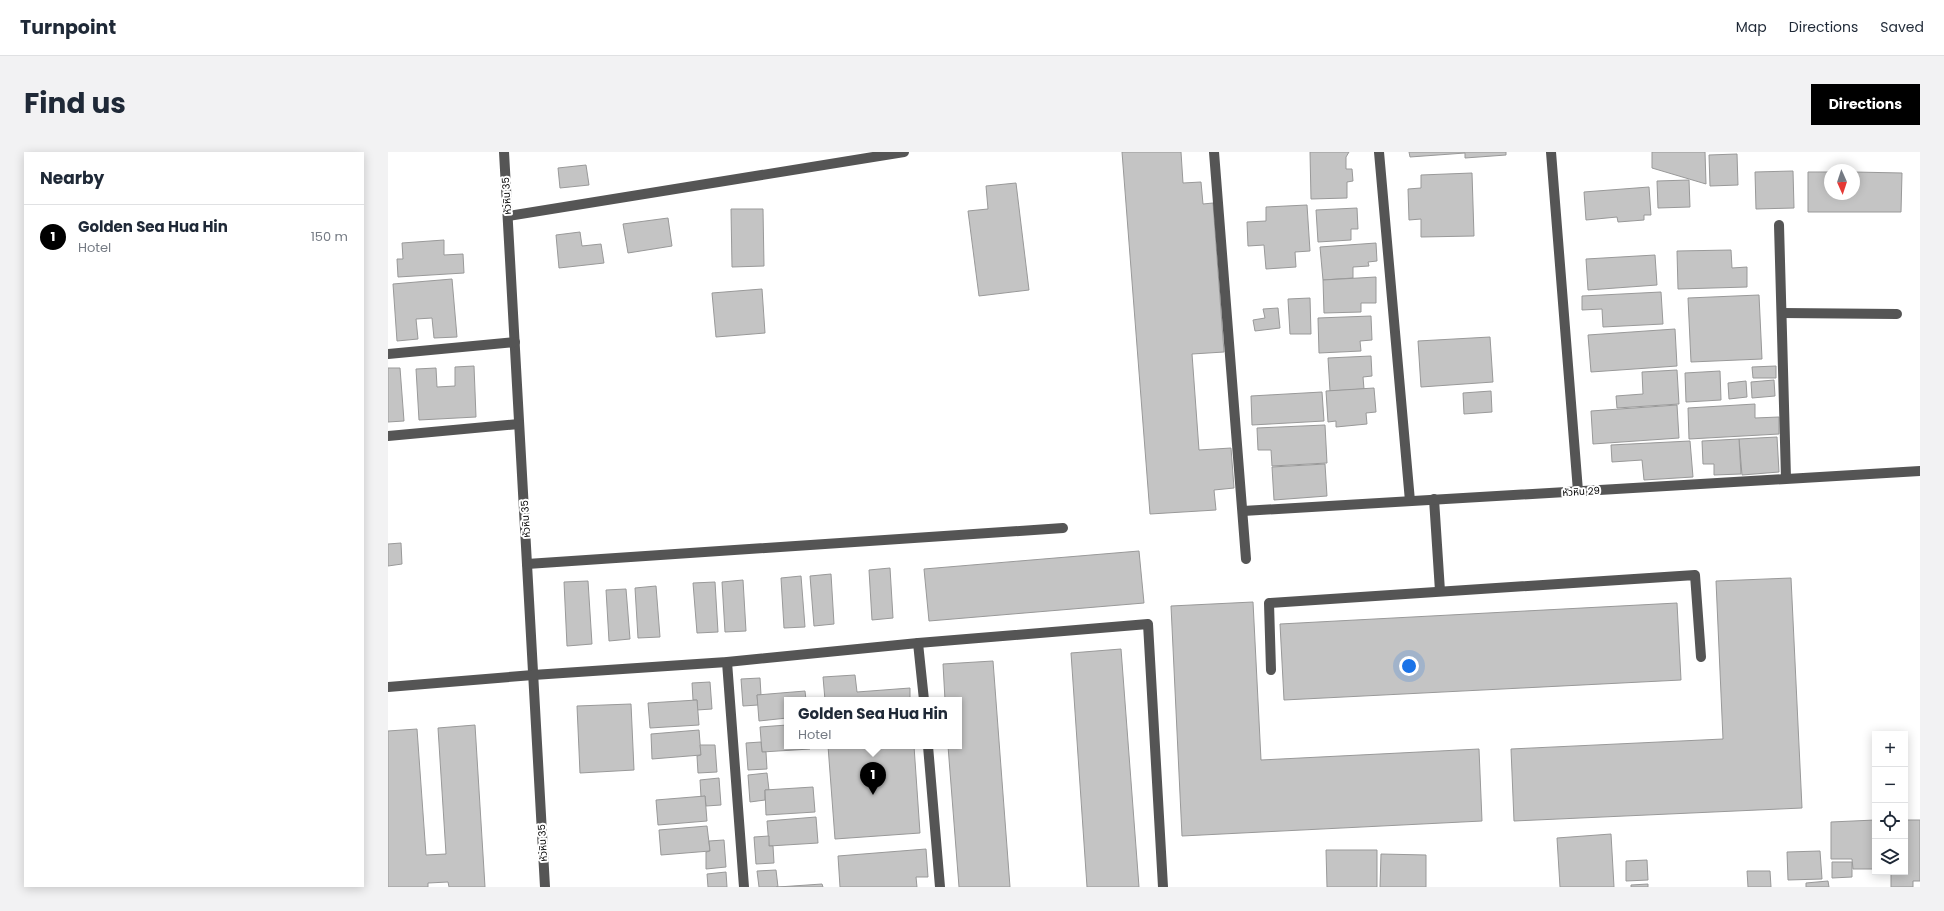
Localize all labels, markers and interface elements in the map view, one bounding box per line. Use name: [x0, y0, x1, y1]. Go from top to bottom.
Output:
text: Turnpoint: [20, 14, 116, 41]
text: Map: [1736, 17, 1767, 37]
text: Directions: [1789, 17, 1858, 37]
text: Saved: [1880, 17, 1924, 37]
text: Find us: [24, 84, 126, 123]
button: Directions: [1811, 84, 1920, 125]
north arrow: [1824, 164, 1860, 200]
text: Nearby: [40, 166, 104, 190]
street label: หัวหิน 35: [498, 177, 515, 215]
text: Golden Sea Hua Hin: [78, 216, 228, 237]
text: 1: [51, 227, 55, 246]
text: 150 m: [311, 227, 348, 246]
text: Hotel: [78, 238, 111, 257]
street label: หัวหิน 29: [1562, 483, 1600, 500]
street label: หัวหิน 35: [517, 500, 534, 538]
your location: [1399, 656, 1419, 676]
popup: [784, 697, 962, 749]
text: Golden Sea Hua Hin: [798, 703, 948, 724]
text: Hotel: [798, 725, 831, 744]
map controls: [1872, 731, 1908, 875]
button: +: [1872, 731, 1908, 767]
pin: 1: [860, 762, 886, 795]
button: −: [1872, 767, 1908, 803]
button: locate: [1872, 803, 1908, 839]
street label: หัวหิน 35: [534, 824, 551, 862]
button: layers: [1872, 839, 1908, 875]

